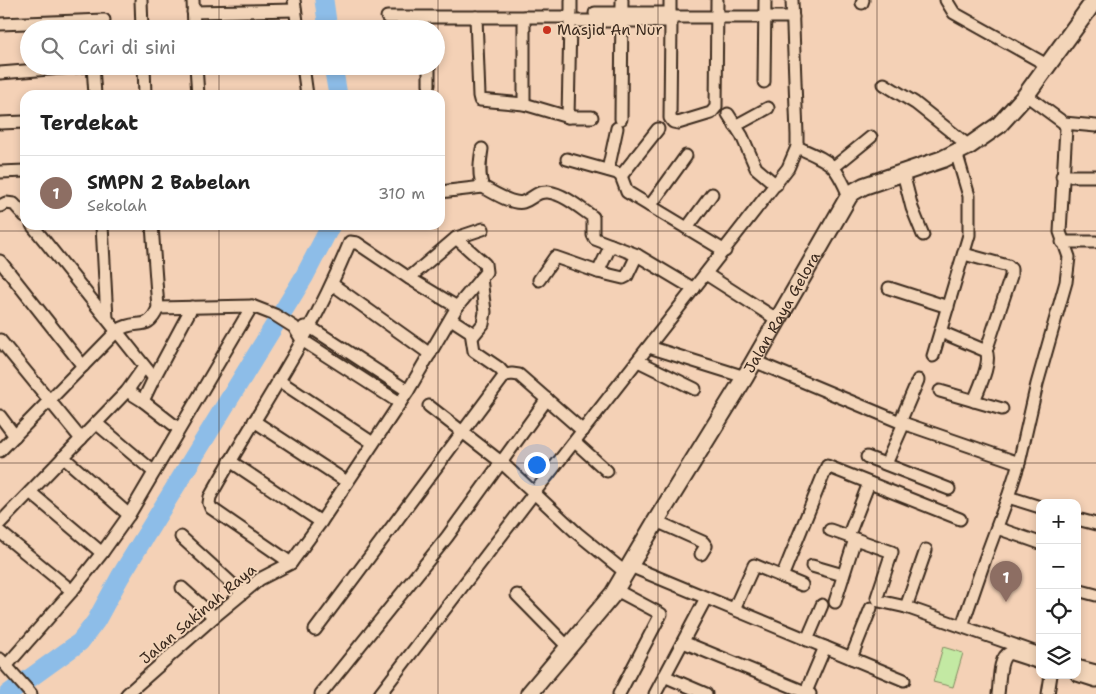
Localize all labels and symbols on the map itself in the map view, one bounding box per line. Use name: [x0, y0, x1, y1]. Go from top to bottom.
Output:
place label: Masjid An Nur: [557, 20, 663, 40]
marker: Masjid An Nur: [541, 24, 553, 36]
street label: Jalan Raya Gelora: [739, 248, 825, 377]
your location: [524, 452, 550, 478]
street label: Jalan Sakinah Raya: [136, 559, 261, 669]
pin: 1: [990, 561, 1022, 602]

